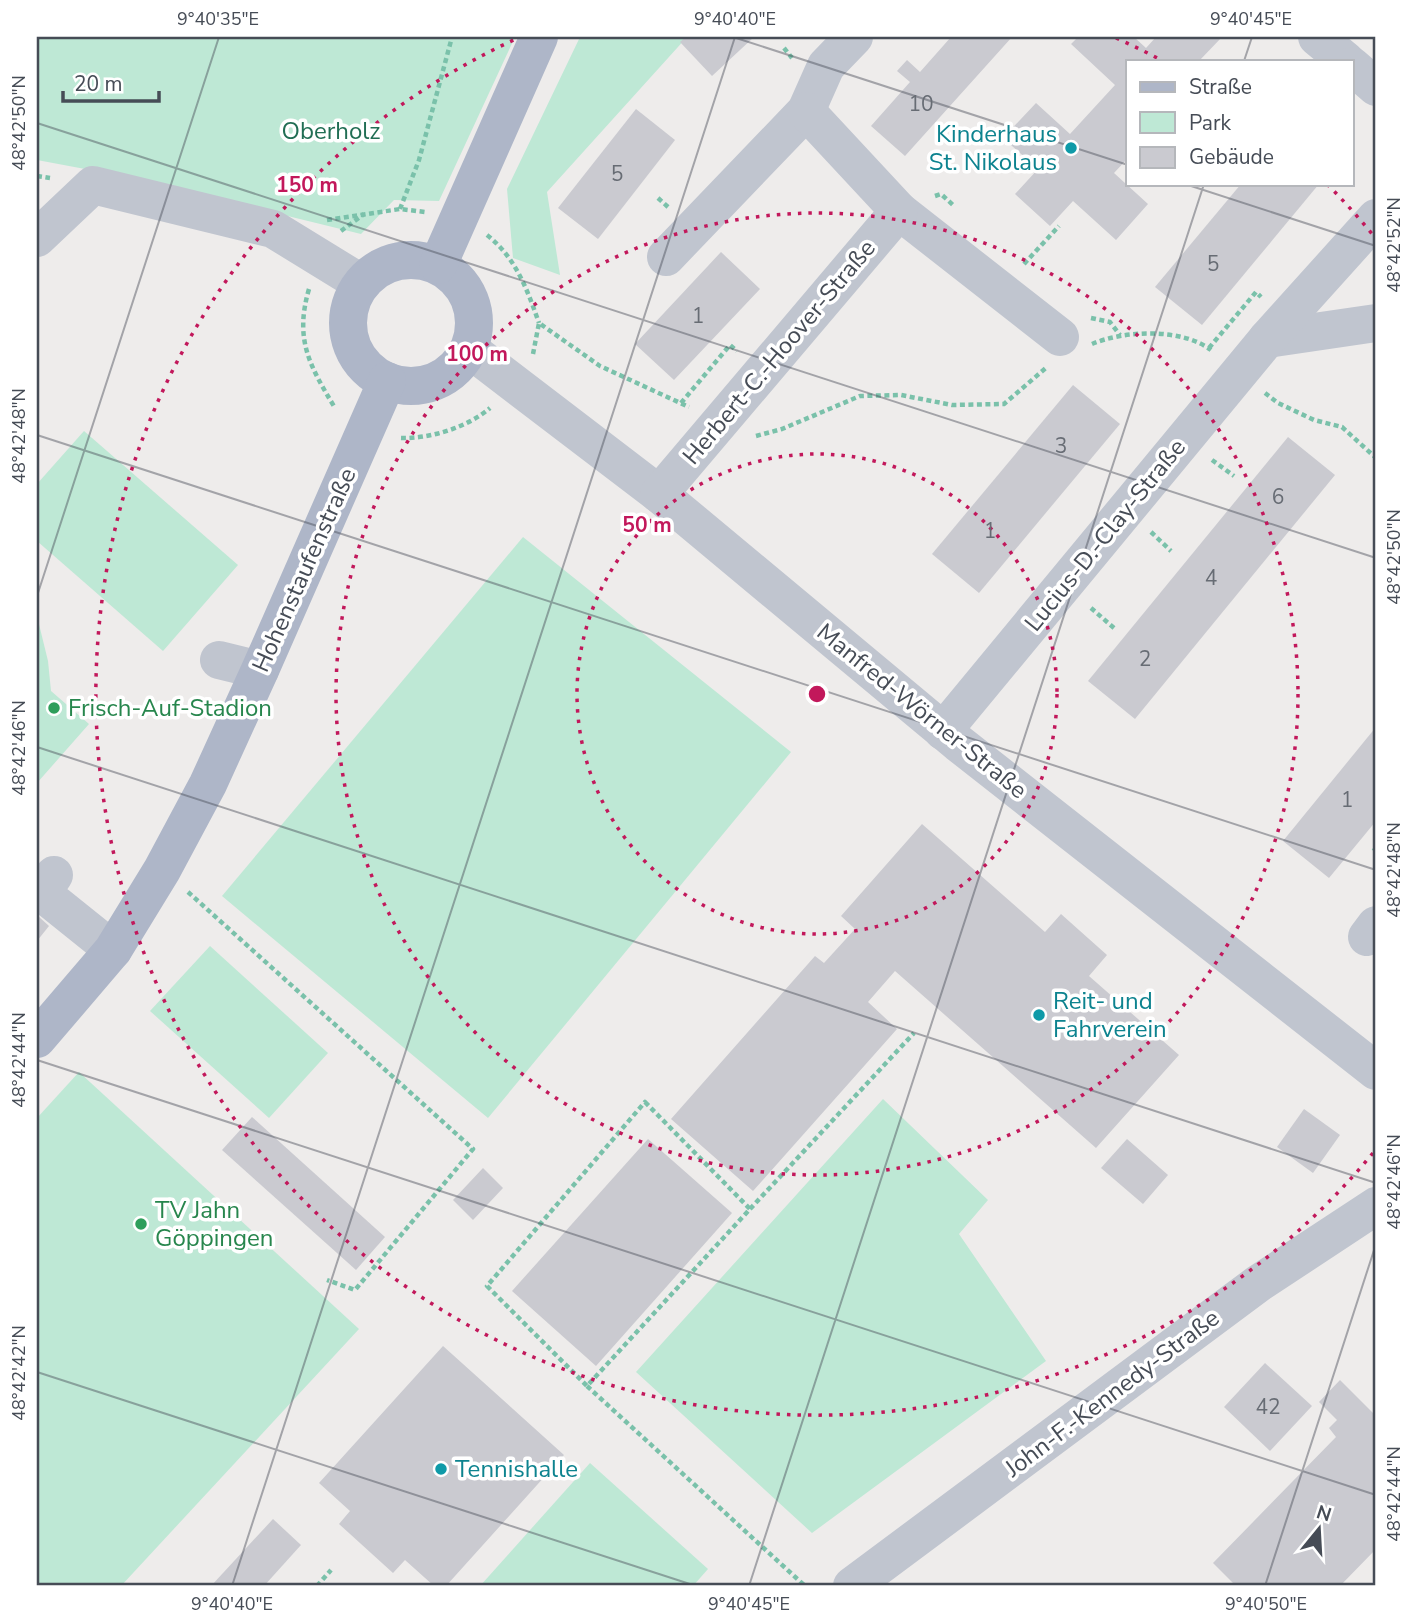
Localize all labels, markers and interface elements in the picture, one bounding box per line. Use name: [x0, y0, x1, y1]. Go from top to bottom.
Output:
text: 9°40'35"E: [177, 7, 259, 31]
text: 9°40'40"E: [694, 7, 776, 31]
text: 9°40'45"E: [1210, 7, 1292, 31]
scale bar: [63, 60, 159, 104]
legend: [1126, 60, 1354, 186]
text: 20 m: [74, 70, 123, 98]
text: Straße: [1189, 73, 1252, 101]
text: 48°42'50"N: [7, 75, 31, 171]
house number: 10: [908, 90, 934, 118]
text: Park: [1189, 109, 1231, 137]
park label: Oberholz: [282, 115, 380, 147]
place label: Kinderhaus St. Nikolaus: [929, 118, 1057, 178]
marker: Kinderhaus St. Nikolaus: [1063, 140, 1079, 156]
text: Gebäude: [1189, 143, 1274, 171]
house number: 5: [611, 160, 623, 188]
text: 150 m: [276, 171, 338, 199]
text: 48°42'52"N: [1382, 197, 1406, 293]
street label: Herbert-C.-Hoover-Straße: [675, 233, 883, 471]
house number: 5: [1207, 250, 1219, 278]
house number: 1: [692, 302, 704, 330]
text: 100 m: [446, 340, 508, 368]
text: 48°42'48"N: [7, 388, 31, 484]
street label: Lucius-D.-Clay-Straße: [1017, 432, 1193, 638]
house number: 3: [1055, 432, 1067, 460]
street label: Hohenstaufenstraße: [245, 463, 363, 677]
house number: 6: [1272, 483, 1284, 511]
text: 48°42'50"N: [1382, 509, 1406, 605]
text: 50 m: [622, 511, 672, 539]
house number: 1: [984, 517, 996, 545]
house number: 4: [1205, 564, 1217, 592]
street label: Manfred-Wörner-Straße: [810, 616, 1034, 806]
house number: 2: [1139, 645, 1151, 673]
centre of rings: [805, 682, 829, 706]
place label: Frisch-Auf-Stadion: [68, 692, 272, 724]
text: 48°42'46"N: [7, 700, 31, 796]
marker: Frisch-Auf-Stadion: [46, 700, 62, 716]
house number: 1: [1341, 786, 1353, 814]
text: 48°42'48"N: [1382, 822, 1406, 918]
place label: Reit- und Fahrverein: [1053, 985, 1167, 1045]
marker: Reit- und Fahrverein: [1031, 1007, 1047, 1023]
text: 48°42'44"N: [7, 1012, 31, 1108]
text: 48°42'46"N: [1382, 1134, 1406, 1230]
place label: TV Jahn Göppingen: [155, 1194, 273, 1254]
marker: TV Jahn Göppingen: [133, 1216, 149, 1232]
street label: John-F.-Kennedy-Straße: [998, 1302, 1226, 1485]
text: 48°42'42"N: [7, 1325, 31, 1421]
house number: 42: [1255, 1393, 1281, 1421]
text: 48°42'44"N: [1382, 1446, 1406, 1542]
place label: Tennishalle: [455, 1453, 578, 1485]
marker: Tennishalle: [433, 1461, 449, 1477]
north arrow: [1284, 1494, 1354, 1564]
text: N: [1313, 1499, 1335, 1528]
text: 9°40'40"E: [191, 1592, 273, 1616]
text: 9°40'45"E: [708, 1592, 790, 1616]
text: 9°40'50"E: [1225, 1592, 1307, 1616]

